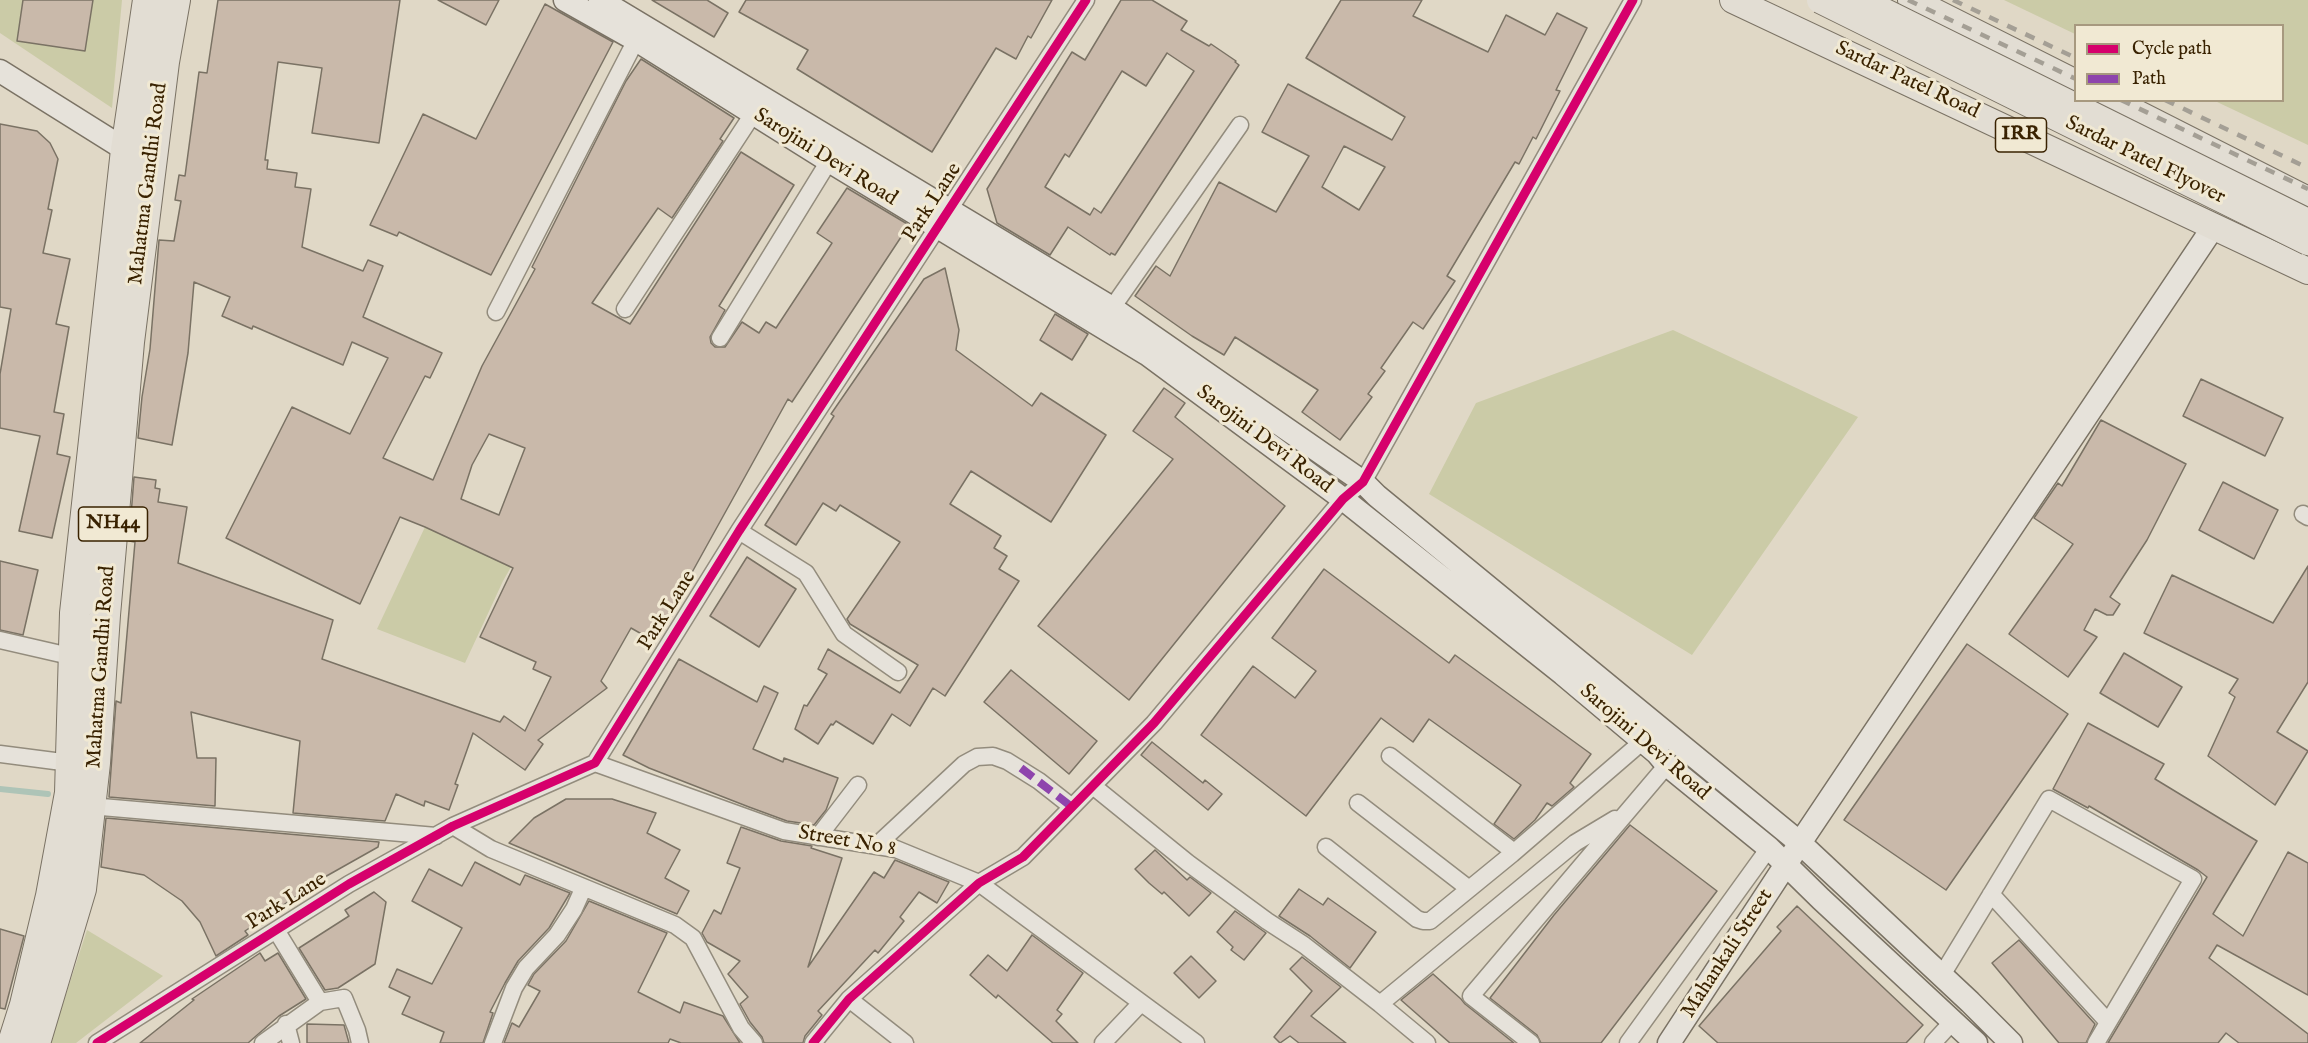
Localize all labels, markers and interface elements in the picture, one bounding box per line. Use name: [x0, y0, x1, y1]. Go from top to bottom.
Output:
legend: [2074, 24, 2284, 102]
street label: Sardar Patel Road: [1831, 37, 1983, 125]
text: Cycle path: [2132, 38, 2212, 61]
text: Path: [2132, 68, 2166, 91]
street label: Mahatma Gandhi Road: [124, 82, 174, 286]
street label: Sarojini Devi Road: [749, 104, 901, 212]
street label: Sardar Patel Flyover: [2061, 111, 2229, 211]
road number: IRR: [1996, 118, 2046, 152]
street label: Park Lane: [898, 159, 968, 247]
street label: Sarojini Devi Road: [1191, 381, 1337, 499]
road number: NH44: [78, 507, 148, 541]
street label: Mahatma Gandhi Road: [82, 565, 122, 769]
street label: Park Lane: [634, 566, 702, 656]
street label: Sarojini Devi Road: [1574, 680, 1714, 806]
street label: Street No 8: [796, 821, 898, 863]
street label: Park Lane: [242, 868, 332, 936]
street label: Mahankali Street: [1677, 885, 1779, 1023]

